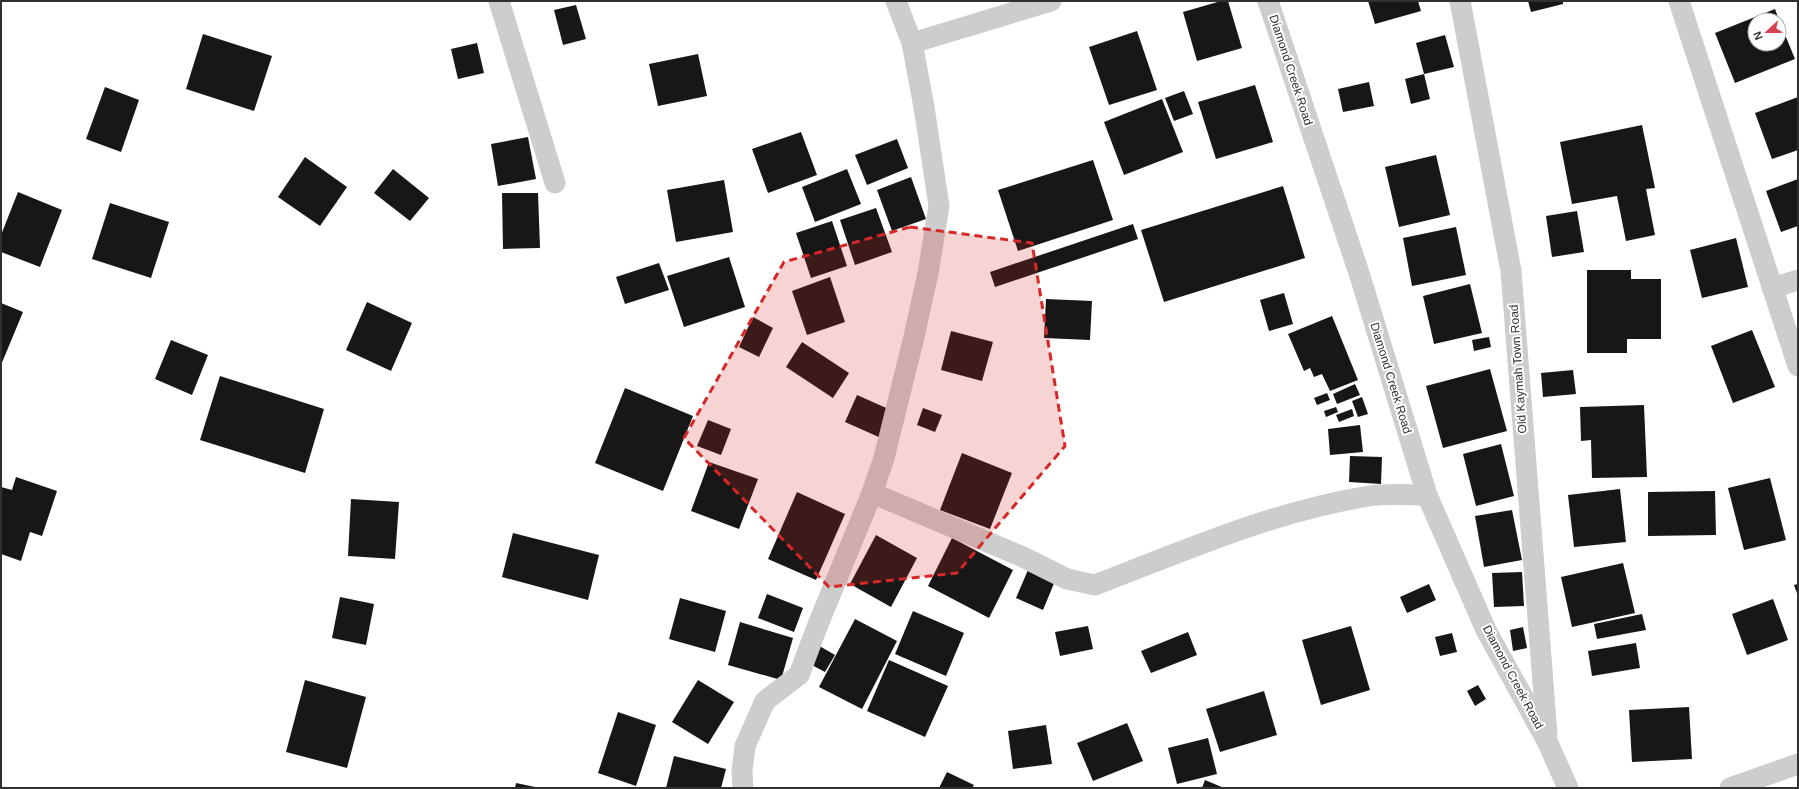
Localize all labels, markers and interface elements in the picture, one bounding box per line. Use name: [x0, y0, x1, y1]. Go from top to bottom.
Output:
north arrow: [1747, 12, 1787, 52]
street label: Diamond Creek Road: [1267, 13, 1315, 127]
text: N: [1751, 30, 1765, 42]
street label: Old Kaymah Town Road: [1507, 304, 1529, 434]
street label: Diamond Creek Road: [1367, 321, 1415, 435]
street label: Diamond Creek Road: [1480, 623, 1546, 731]

